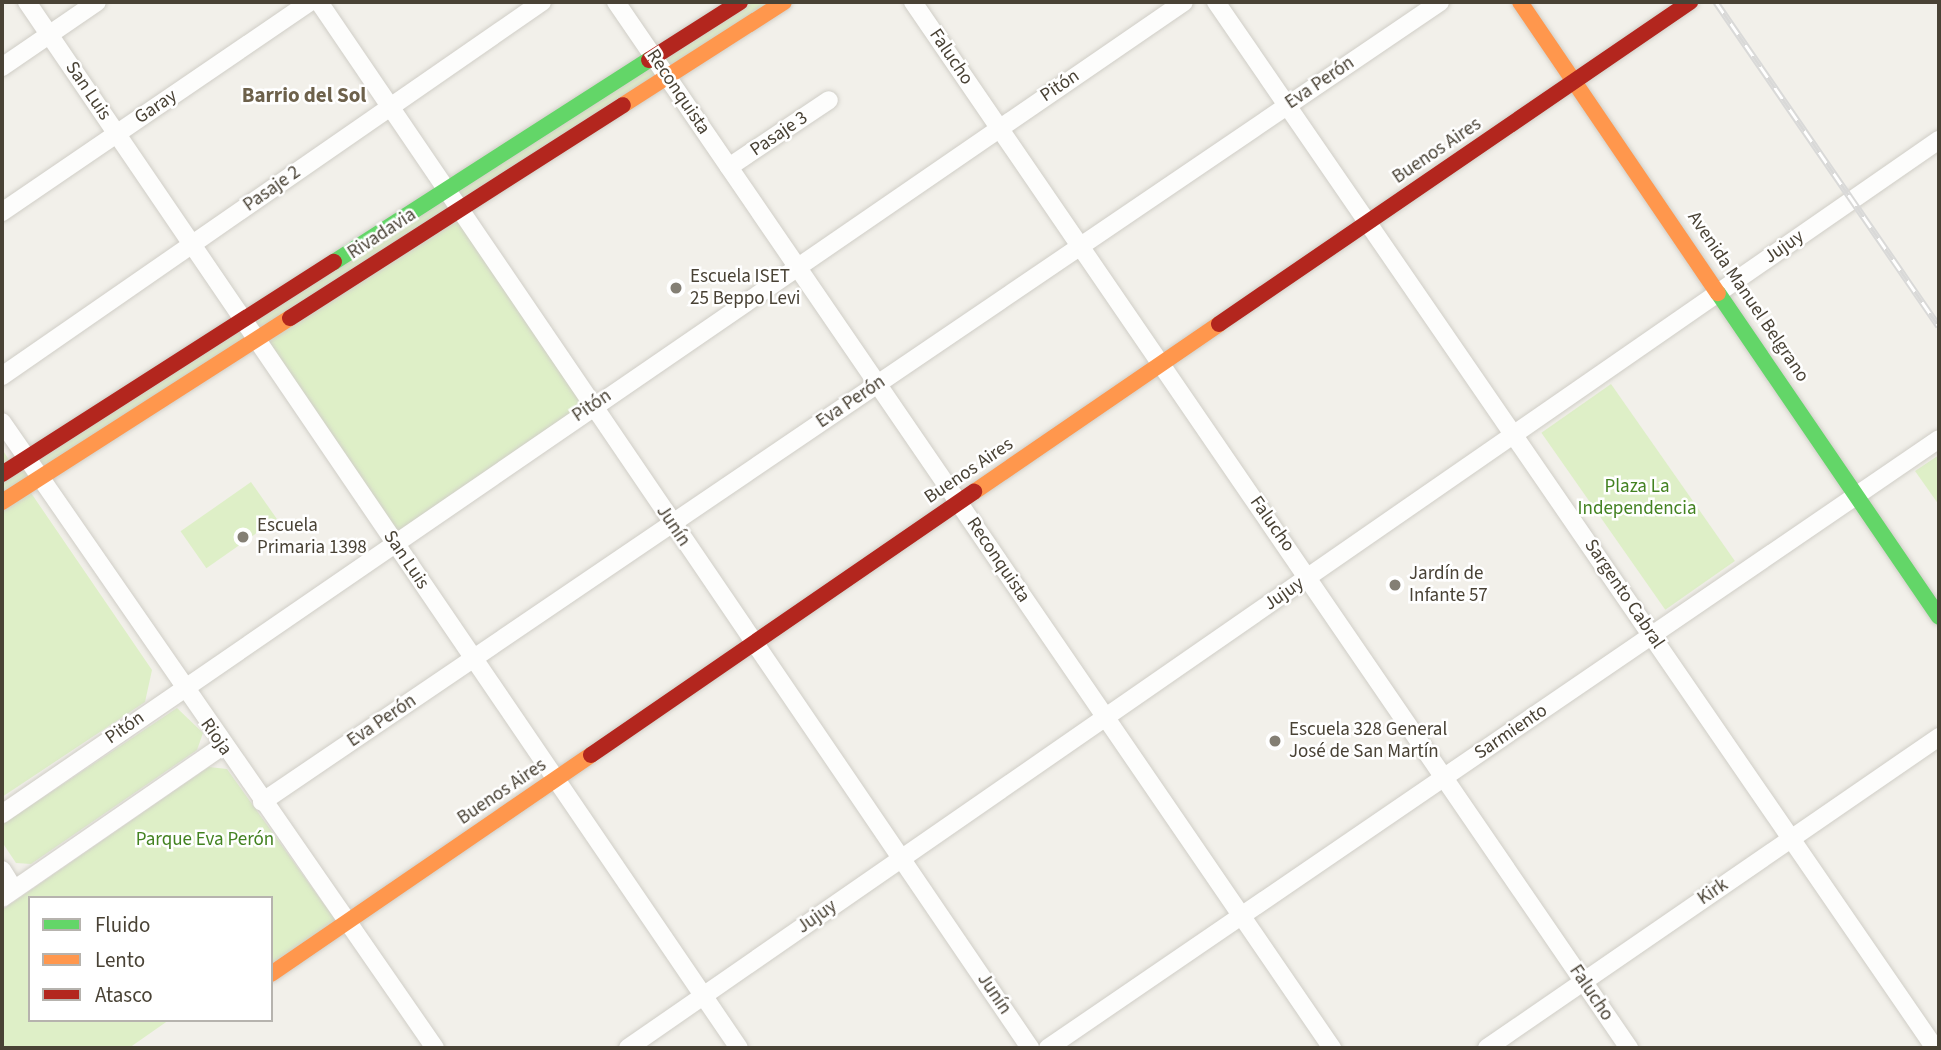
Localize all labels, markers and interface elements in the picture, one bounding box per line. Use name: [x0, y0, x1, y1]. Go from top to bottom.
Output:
street label: Falucho: [924, 25, 978, 89]
street label: Reconquista: [641, 45, 715, 139]
street label: Eva Perón: [1281, 52, 1359, 114]
street label: San Luis: [60, 57, 116, 125]
street label: Pitón: [1036, 65, 1084, 107]
district label: Barrio del Sol: [242, 82, 366, 108]
street label: Garay: [131, 85, 181, 129]
street label: Pasaje 3: [746, 107, 812, 161]
street label: Buenos Aires: [1388, 113, 1486, 189]
street label: Pasaje 2: [239, 161, 305, 217]
street label: Rivadavia: [344, 204, 420, 264]
street label: Avenida Manuel Belgrano: [1682, 207, 1814, 387]
street label: Jujuy: [1760, 225, 1808, 269]
place label: Escuela ISET 25 Beppo Levi: [690, 266, 801, 310]
marker: Escuela ISET 25 Beppo Levi: [668, 280, 684, 296]
street label: Eva Perón: [812, 371, 890, 433]
street label: Pitón: [568, 385, 616, 427]
street label: Buenos Aires: [920, 433, 1018, 509]
park label: Plaza La Independencia: [1578, 476, 1696, 520]
street label: Falucho: [1245, 492, 1299, 556]
street label: Junín: [651, 501, 695, 551]
street label: Reconquista: [961, 513, 1035, 607]
place label: Escuela Primaria 1398: [257, 515, 367, 559]
street label: San Luis: [378, 526, 434, 594]
marker: Escuela Primaria 1398: [235, 529, 251, 545]
street label: Sargento Cabral: [1579, 535, 1669, 653]
place label: Jardín de Infante 57: [1409, 563, 1488, 607]
street label: Jujuy: [1260, 572, 1308, 616]
marker: Jardín de Infante 57: [1387, 577, 1403, 593]
street label: Eva Perón: [343, 690, 421, 752]
street label: Sarmiento: [1470, 699, 1552, 765]
street label: Pitón: [101, 707, 149, 749]
street label: Rioja: [195, 714, 237, 760]
place label: Escuela 328 General José de San Martín: [1289, 719, 1447, 763]
marker: Escuela 328 General José de San Martín: [1267, 733, 1283, 749]
street label: Buenos Aires: [453, 754, 551, 830]
park label: Parque Eva Perón: [136, 829, 274, 851]
street label: Kirk: [1693, 874, 1733, 910]
street label: Jujuy: [793, 895, 841, 939]
legend: [28, 896, 273, 1022]
text: Fluido: [95, 910, 150, 940]
text: Lento: [95, 945, 145, 975]
street label: Falucho: [1564, 961, 1618, 1025]
street label: Junín: [972, 969, 1016, 1019]
text: Atasco: [95, 980, 153, 1010]

